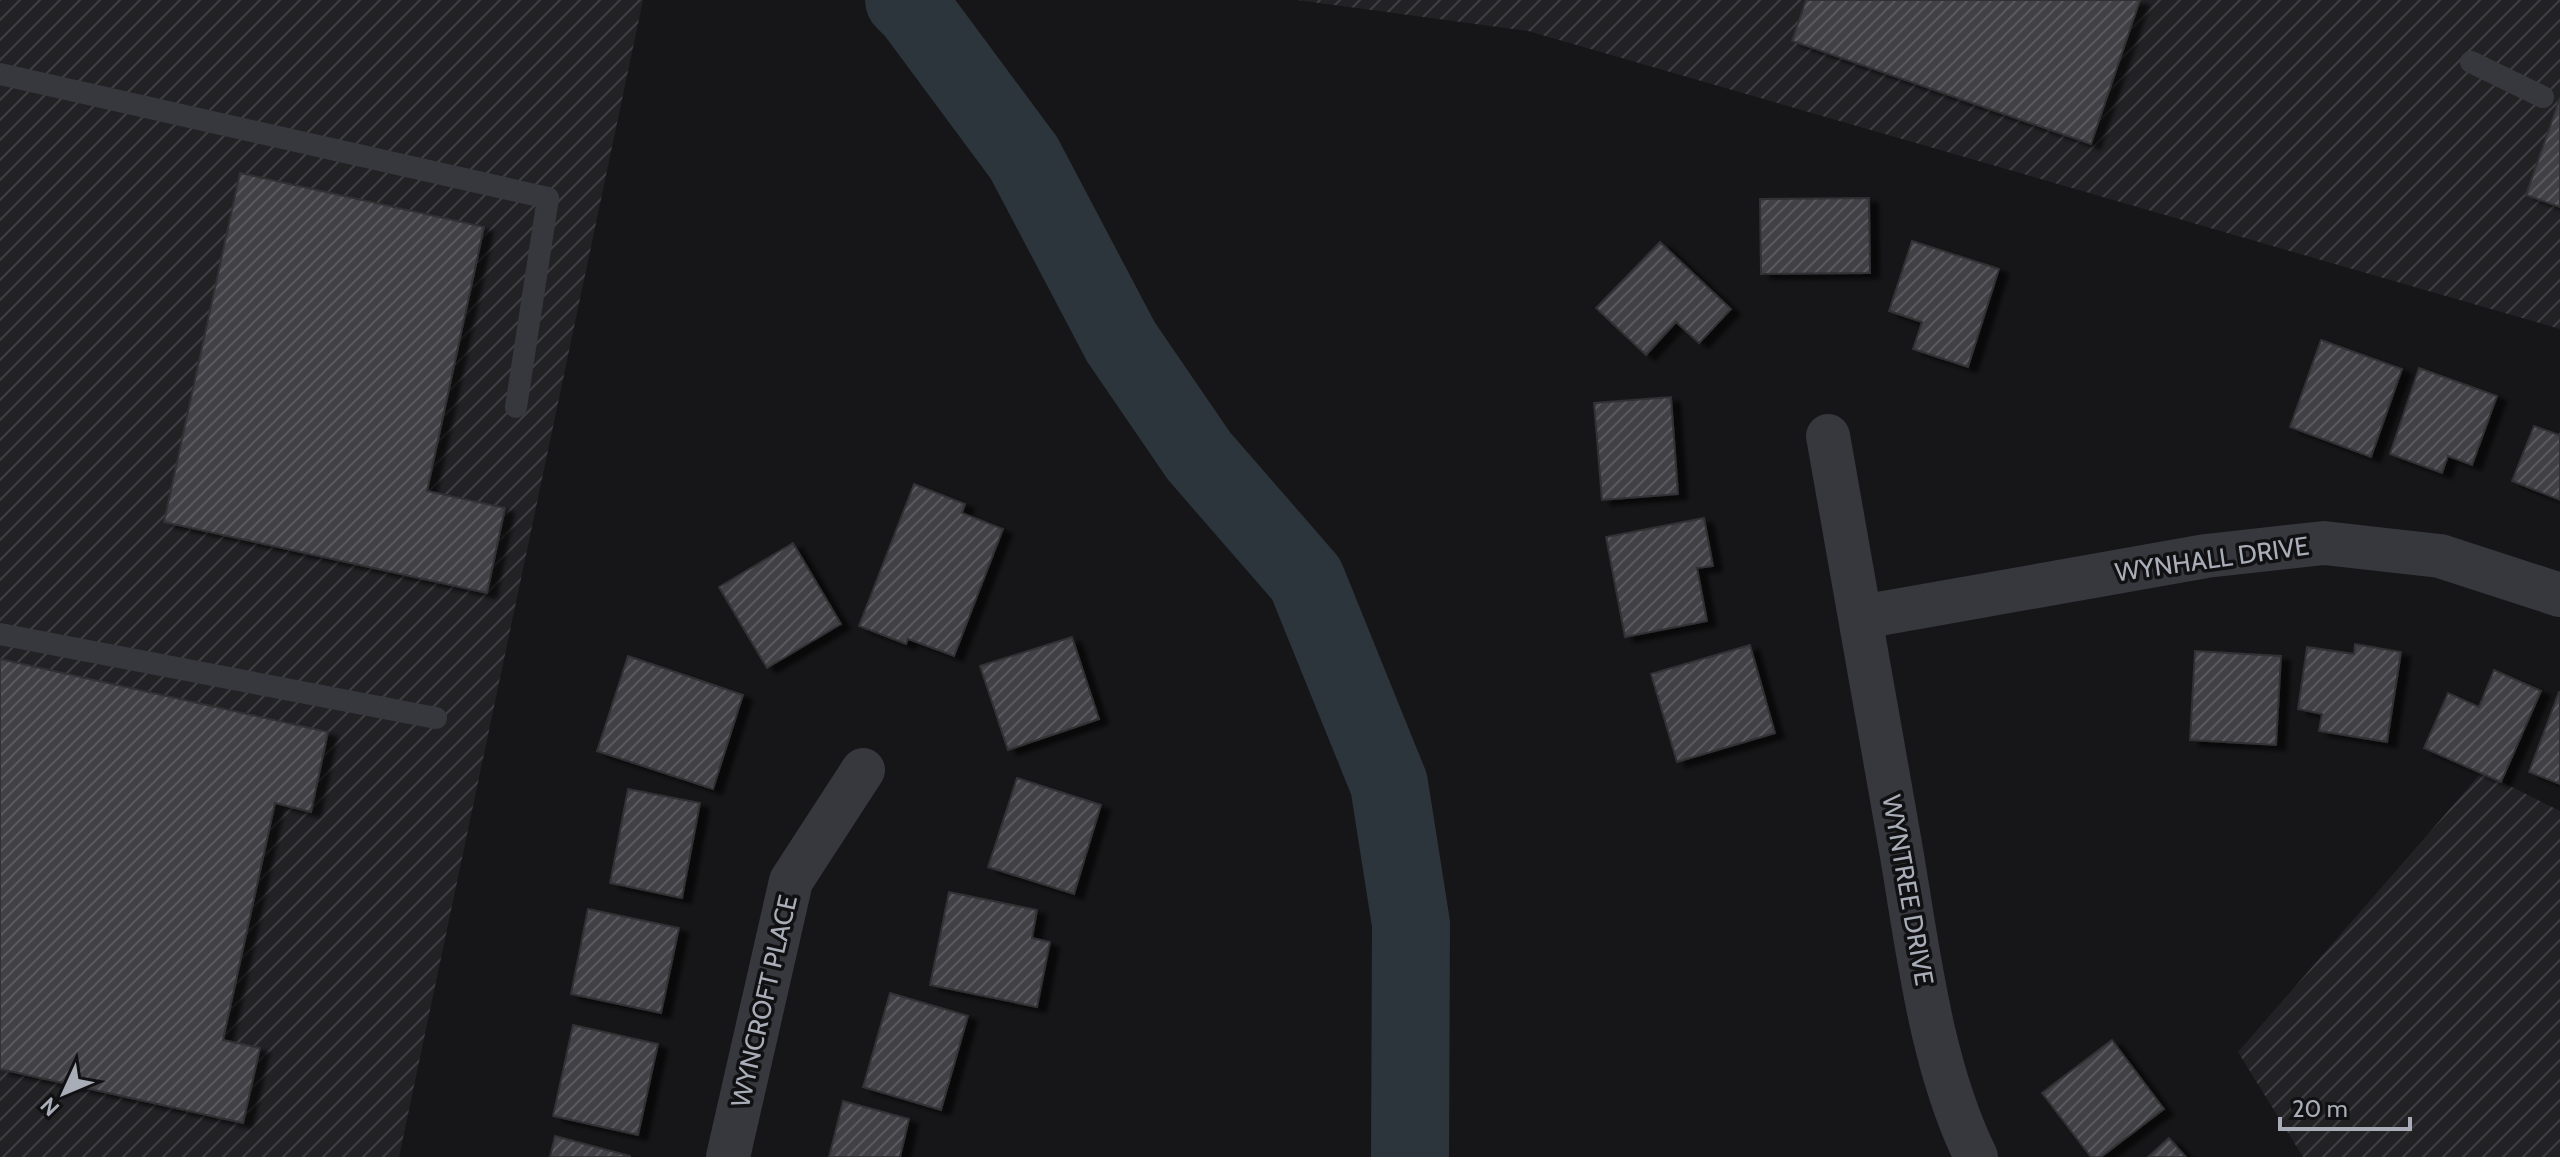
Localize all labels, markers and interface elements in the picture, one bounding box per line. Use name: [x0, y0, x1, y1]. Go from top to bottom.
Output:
street label: WYNHALL DRIVE: [2113, 530, 2311, 588]
street label: WYNTREE DRIVE: [1875, 792, 1941, 988]
street label: WYNCROFT PLACE: [724, 892, 804, 1110]
north arrow: [24, 1053, 104, 1133]
scale bar: [2280, 1081, 2410, 1131]
text: N: [35, 1092, 65, 1122]
text: 20 m: [2292, 1094, 2348, 1123]

